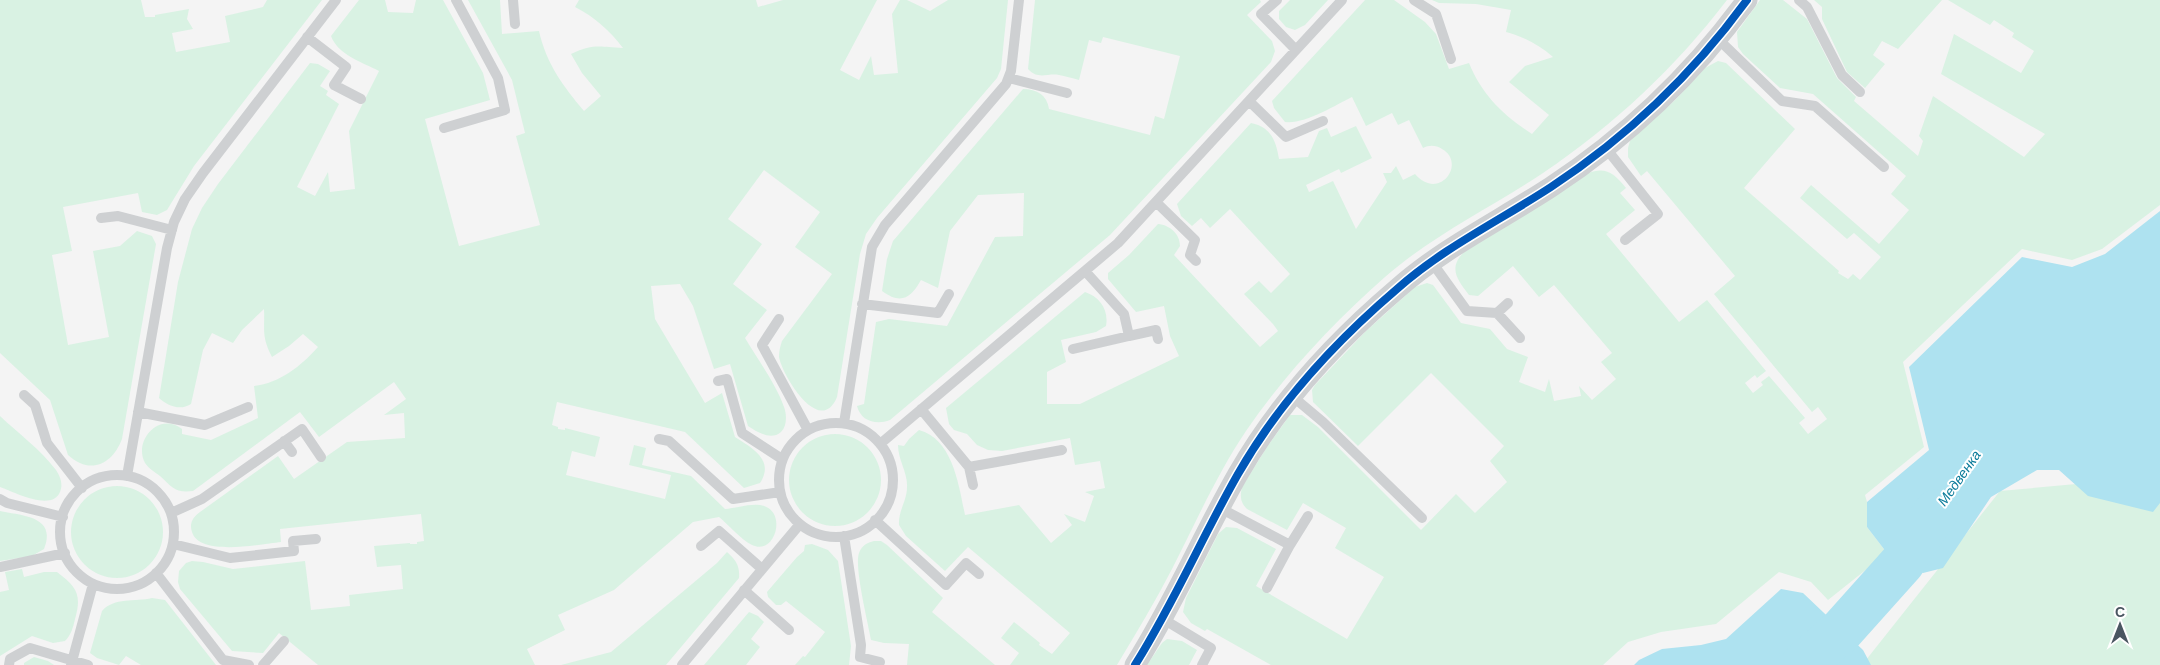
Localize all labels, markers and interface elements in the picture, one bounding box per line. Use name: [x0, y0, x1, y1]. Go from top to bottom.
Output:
water label: Медвенка: [1933, 446, 1985, 509]
north arrow: [2095, 600, 2145, 650]
text: С: [2115, 603, 2125, 621]

